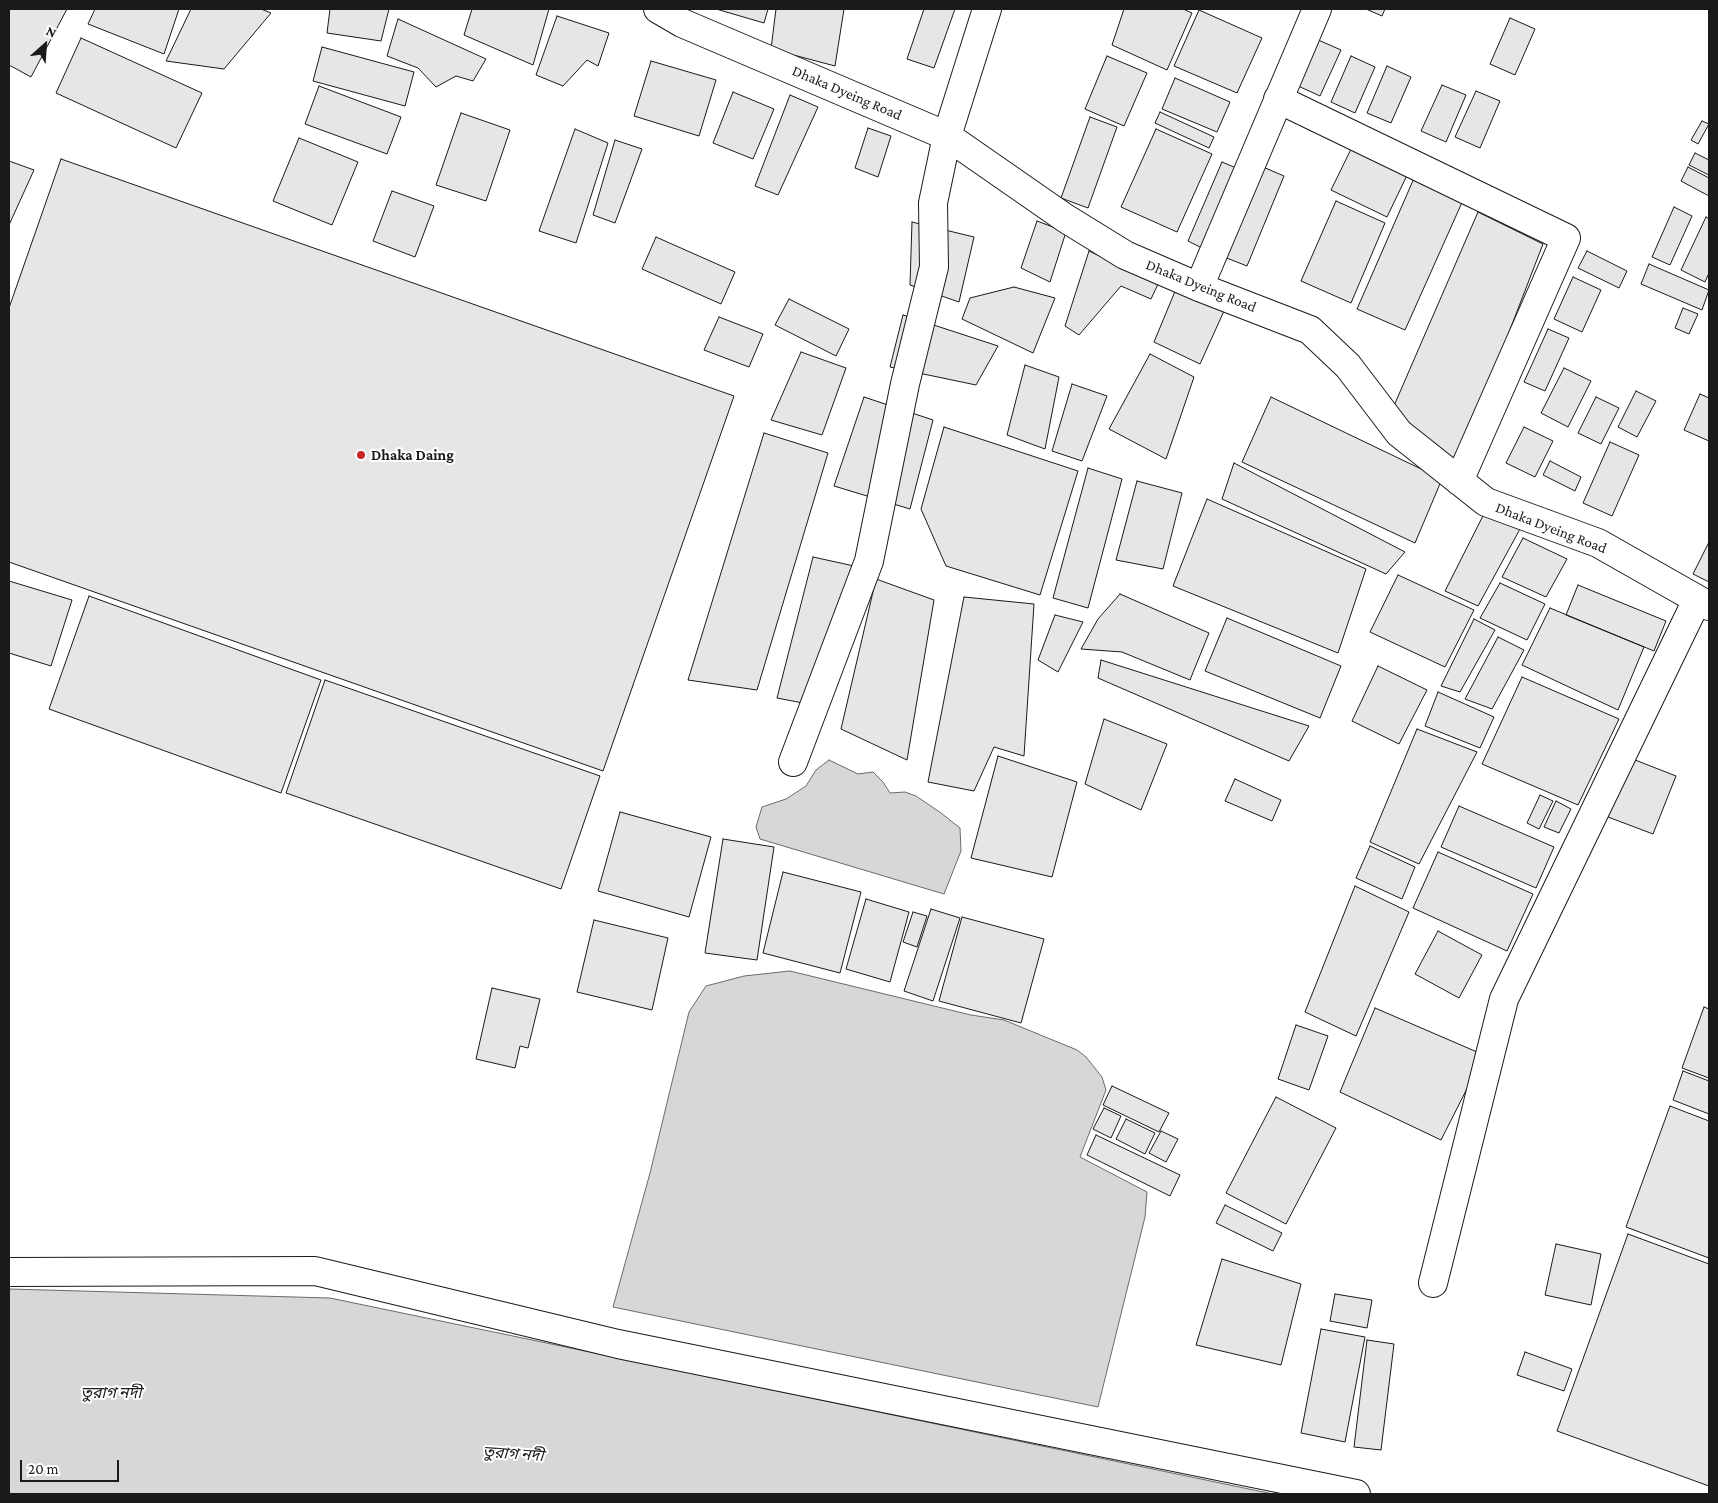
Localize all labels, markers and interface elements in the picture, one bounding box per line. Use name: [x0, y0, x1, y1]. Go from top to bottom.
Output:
north arrow: [20, 20, 70, 70]
text: N: [44, 22, 59, 41]
street label: Dhaka Dyeing Road: [789, 62, 905, 124]
street label: Dhaka Dyeing Road: [1143, 256, 1259, 316]
place label: Dhaka Daing: [371, 446, 454, 464]
marker: Dhaka Daing: [355, 449, 367, 461]
street label: Dhaka Dyeing Road: [1493, 499, 1609, 557]
water label: তুরাগ নদী: [80, 1383, 142, 1403]
water label: তুরাগ নদী: [482, 1442, 544, 1466]
scale bar: [22, 1450, 121, 1482]
text: 20 m: [28, 1461, 59, 1477]

